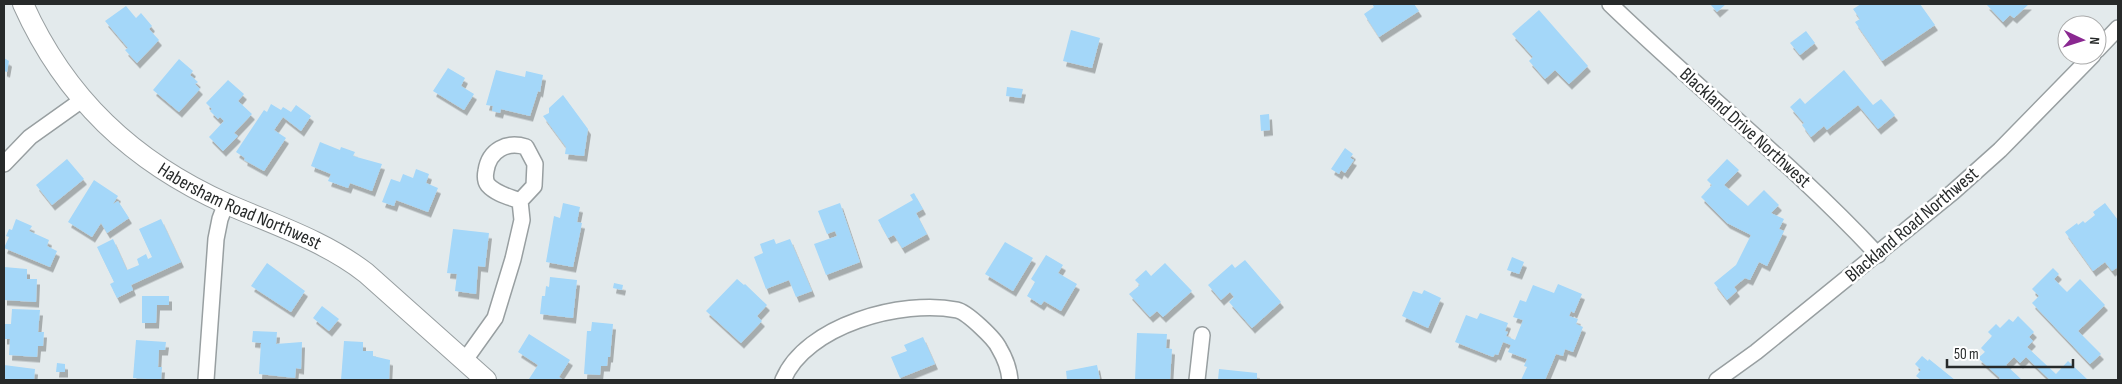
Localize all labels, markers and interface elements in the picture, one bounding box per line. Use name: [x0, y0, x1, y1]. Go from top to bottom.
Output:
north arrow: [2057, 15, 2107, 65]
text: N: [2086, 37, 2103, 45]
street label: Blackland Drive Northwest: [1675, 63, 1815, 193]
street label: Habersham Road Northwest: [154, 158, 325, 255]
street label: Blackland Road Northwest: [1841, 162, 1983, 287]
scale bar: [1947, 336, 2073, 368]
text: 50 m: [1954, 345, 1979, 364]

